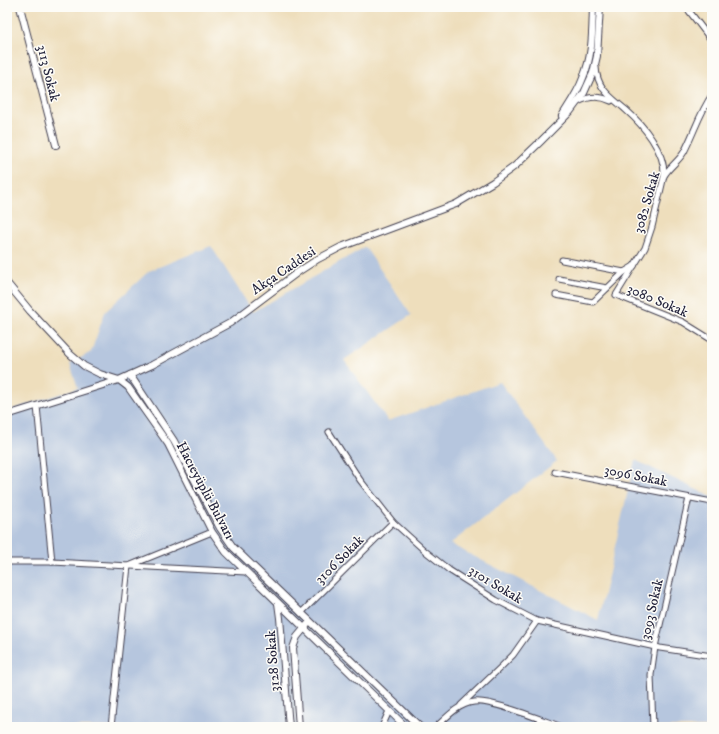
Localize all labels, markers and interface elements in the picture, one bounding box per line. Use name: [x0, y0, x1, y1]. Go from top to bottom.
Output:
street label: 3113 Sokak: [32, 43, 64, 103]
street label: 3082 Sokak: [630, 169, 664, 235]
street label: Akça Caddesi: [248, 242, 320, 299]
street label: 3080 Sokak: [625, 280, 691, 322]
street label: Hacıeyüplü Bulvarı: [172, 439, 239, 543]
street label: 3096 Sokak: [603, 461, 669, 491]
street label: 3106 Sokak: [311, 531, 368, 588]
street label: 3101 Sokak: [465, 562, 526, 608]
street label: 3093 Sokak: [636, 577, 668, 641]
street label: 3128 Sokak: [262, 630, 284, 692]

